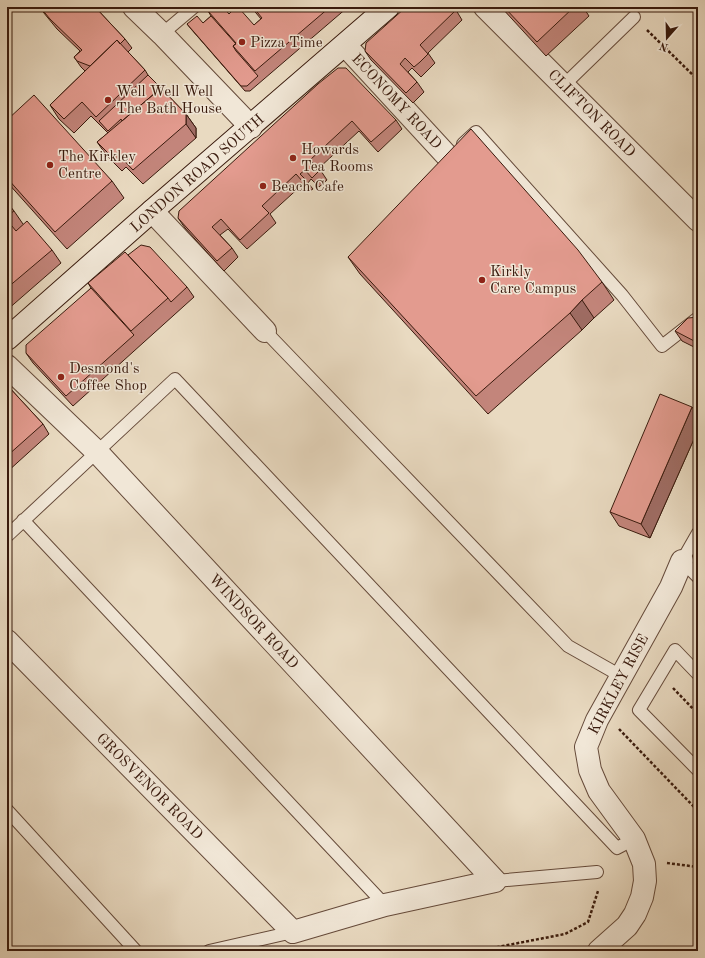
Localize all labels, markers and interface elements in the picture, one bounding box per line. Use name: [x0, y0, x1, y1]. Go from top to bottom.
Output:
north arrow: [647, 18, 687, 58]
place label: Pizza Time: [250, 36, 323, 51]
marker: Pizza Time: [237, 37, 247, 47]
text: N: [658, 39, 670, 53]
street label: ECONOMY ROAD: [348, 52, 444, 153]
street label: CLIFTON ROAD: [544, 68, 637, 161]
place label: Well Well Well The Bath House: [116, 85, 222, 117]
marker: Well Well Well The Bath House: [103, 95, 113, 105]
street label: LONDON ROAD SOUTH: [128, 112, 268, 236]
place label: Howards Tea Rooms: [301, 143, 373, 175]
place label: The Kirkley Centre: [58, 150, 136, 182]
marker: Howards Tea Rooms: [288, 153, 298, 163]
marker: The Kirkley Centre: [45, 160, 55, 170]
place label: Beach Cafe: [271, 180, 344, 195]
marker: Beach Cafe: [258, 181, 268, 191]
place label: Kirkly Care Campus: [490, 265, 576, 297]
marker: Kirkly Care Campus: [477, 275, 487, 285]
place label: Desmond's Coffee Shop: [69, 362, 147, 394]
marker: Desmond's Coffee Shop: [56, 372, 66, 382]
street label: WINDSOR ROAD: [205, 572, 300, 672]
street label: KIRKLEY RISE: [587, 632, 652, 737]
street label: GROSVENOR ROAD: [93, 731, 205, 843]

